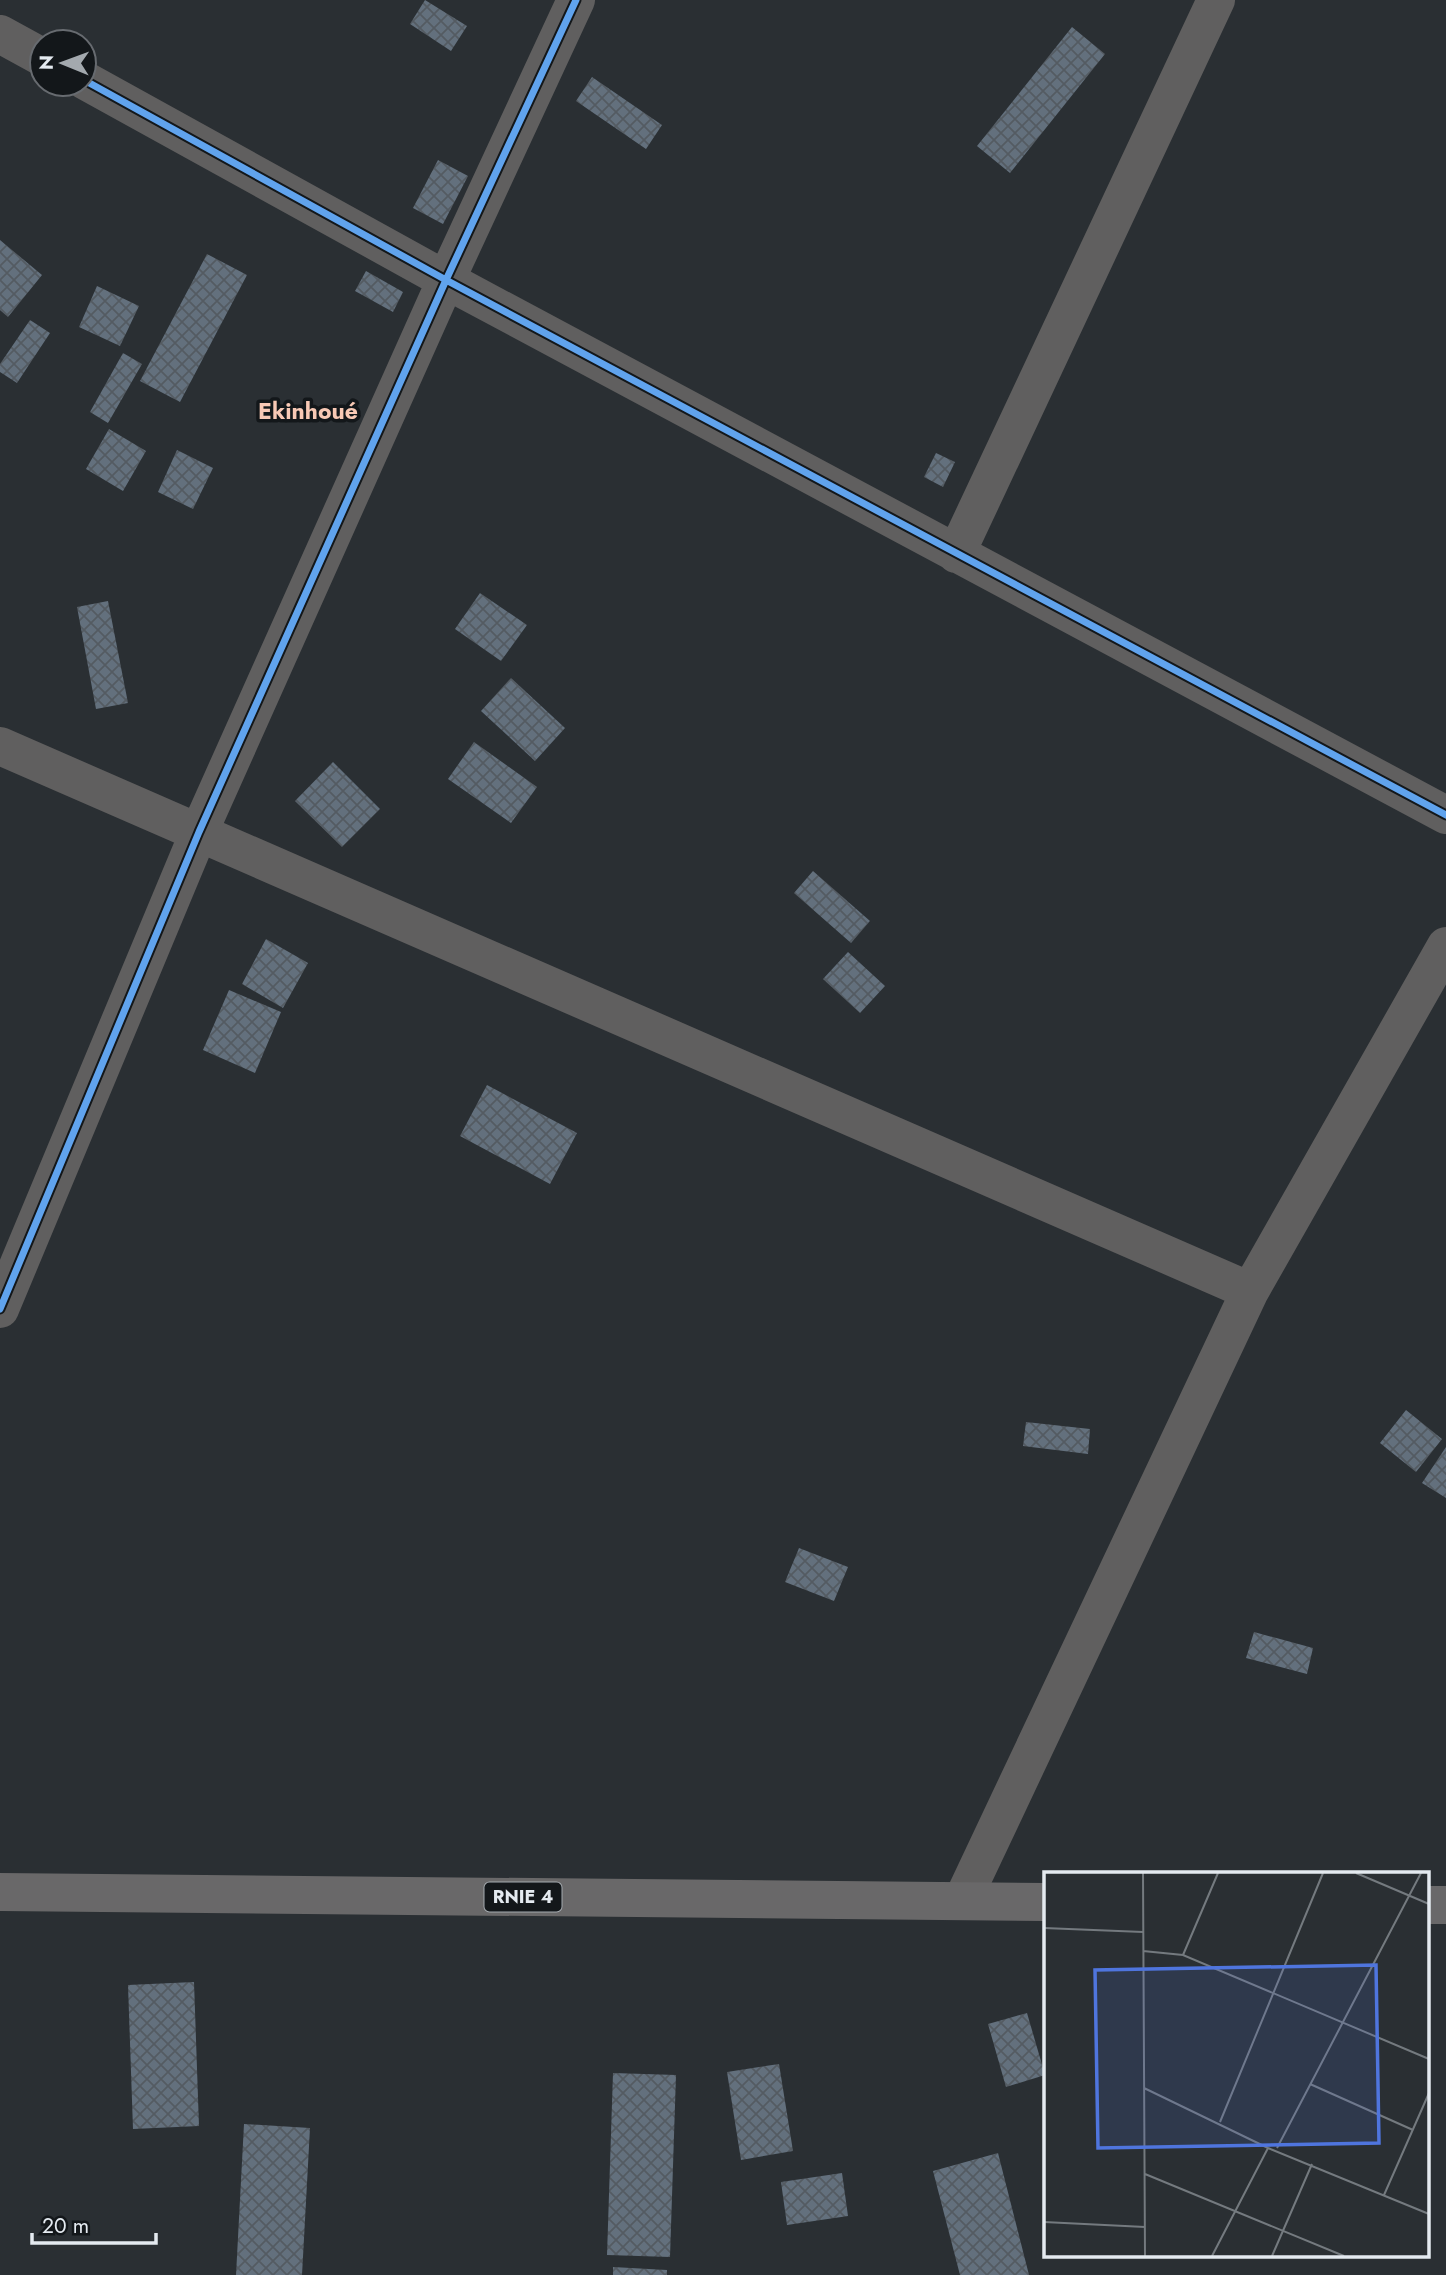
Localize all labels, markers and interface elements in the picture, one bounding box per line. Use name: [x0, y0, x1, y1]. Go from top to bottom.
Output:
north arrow: [28, 28, 98, 98]
text: N: [33, 55, 60, 70]
district label: Ekinhoué: [258, 394, 358, 428]
inset map: [1044, 1872, 1428, 2258]
road number: RNIE 4: [484, 1882, 562, 1912]
scale bar: [32, 2202, 156, 2246]
text: 20 m: [42, 2211, 89, 2241]

